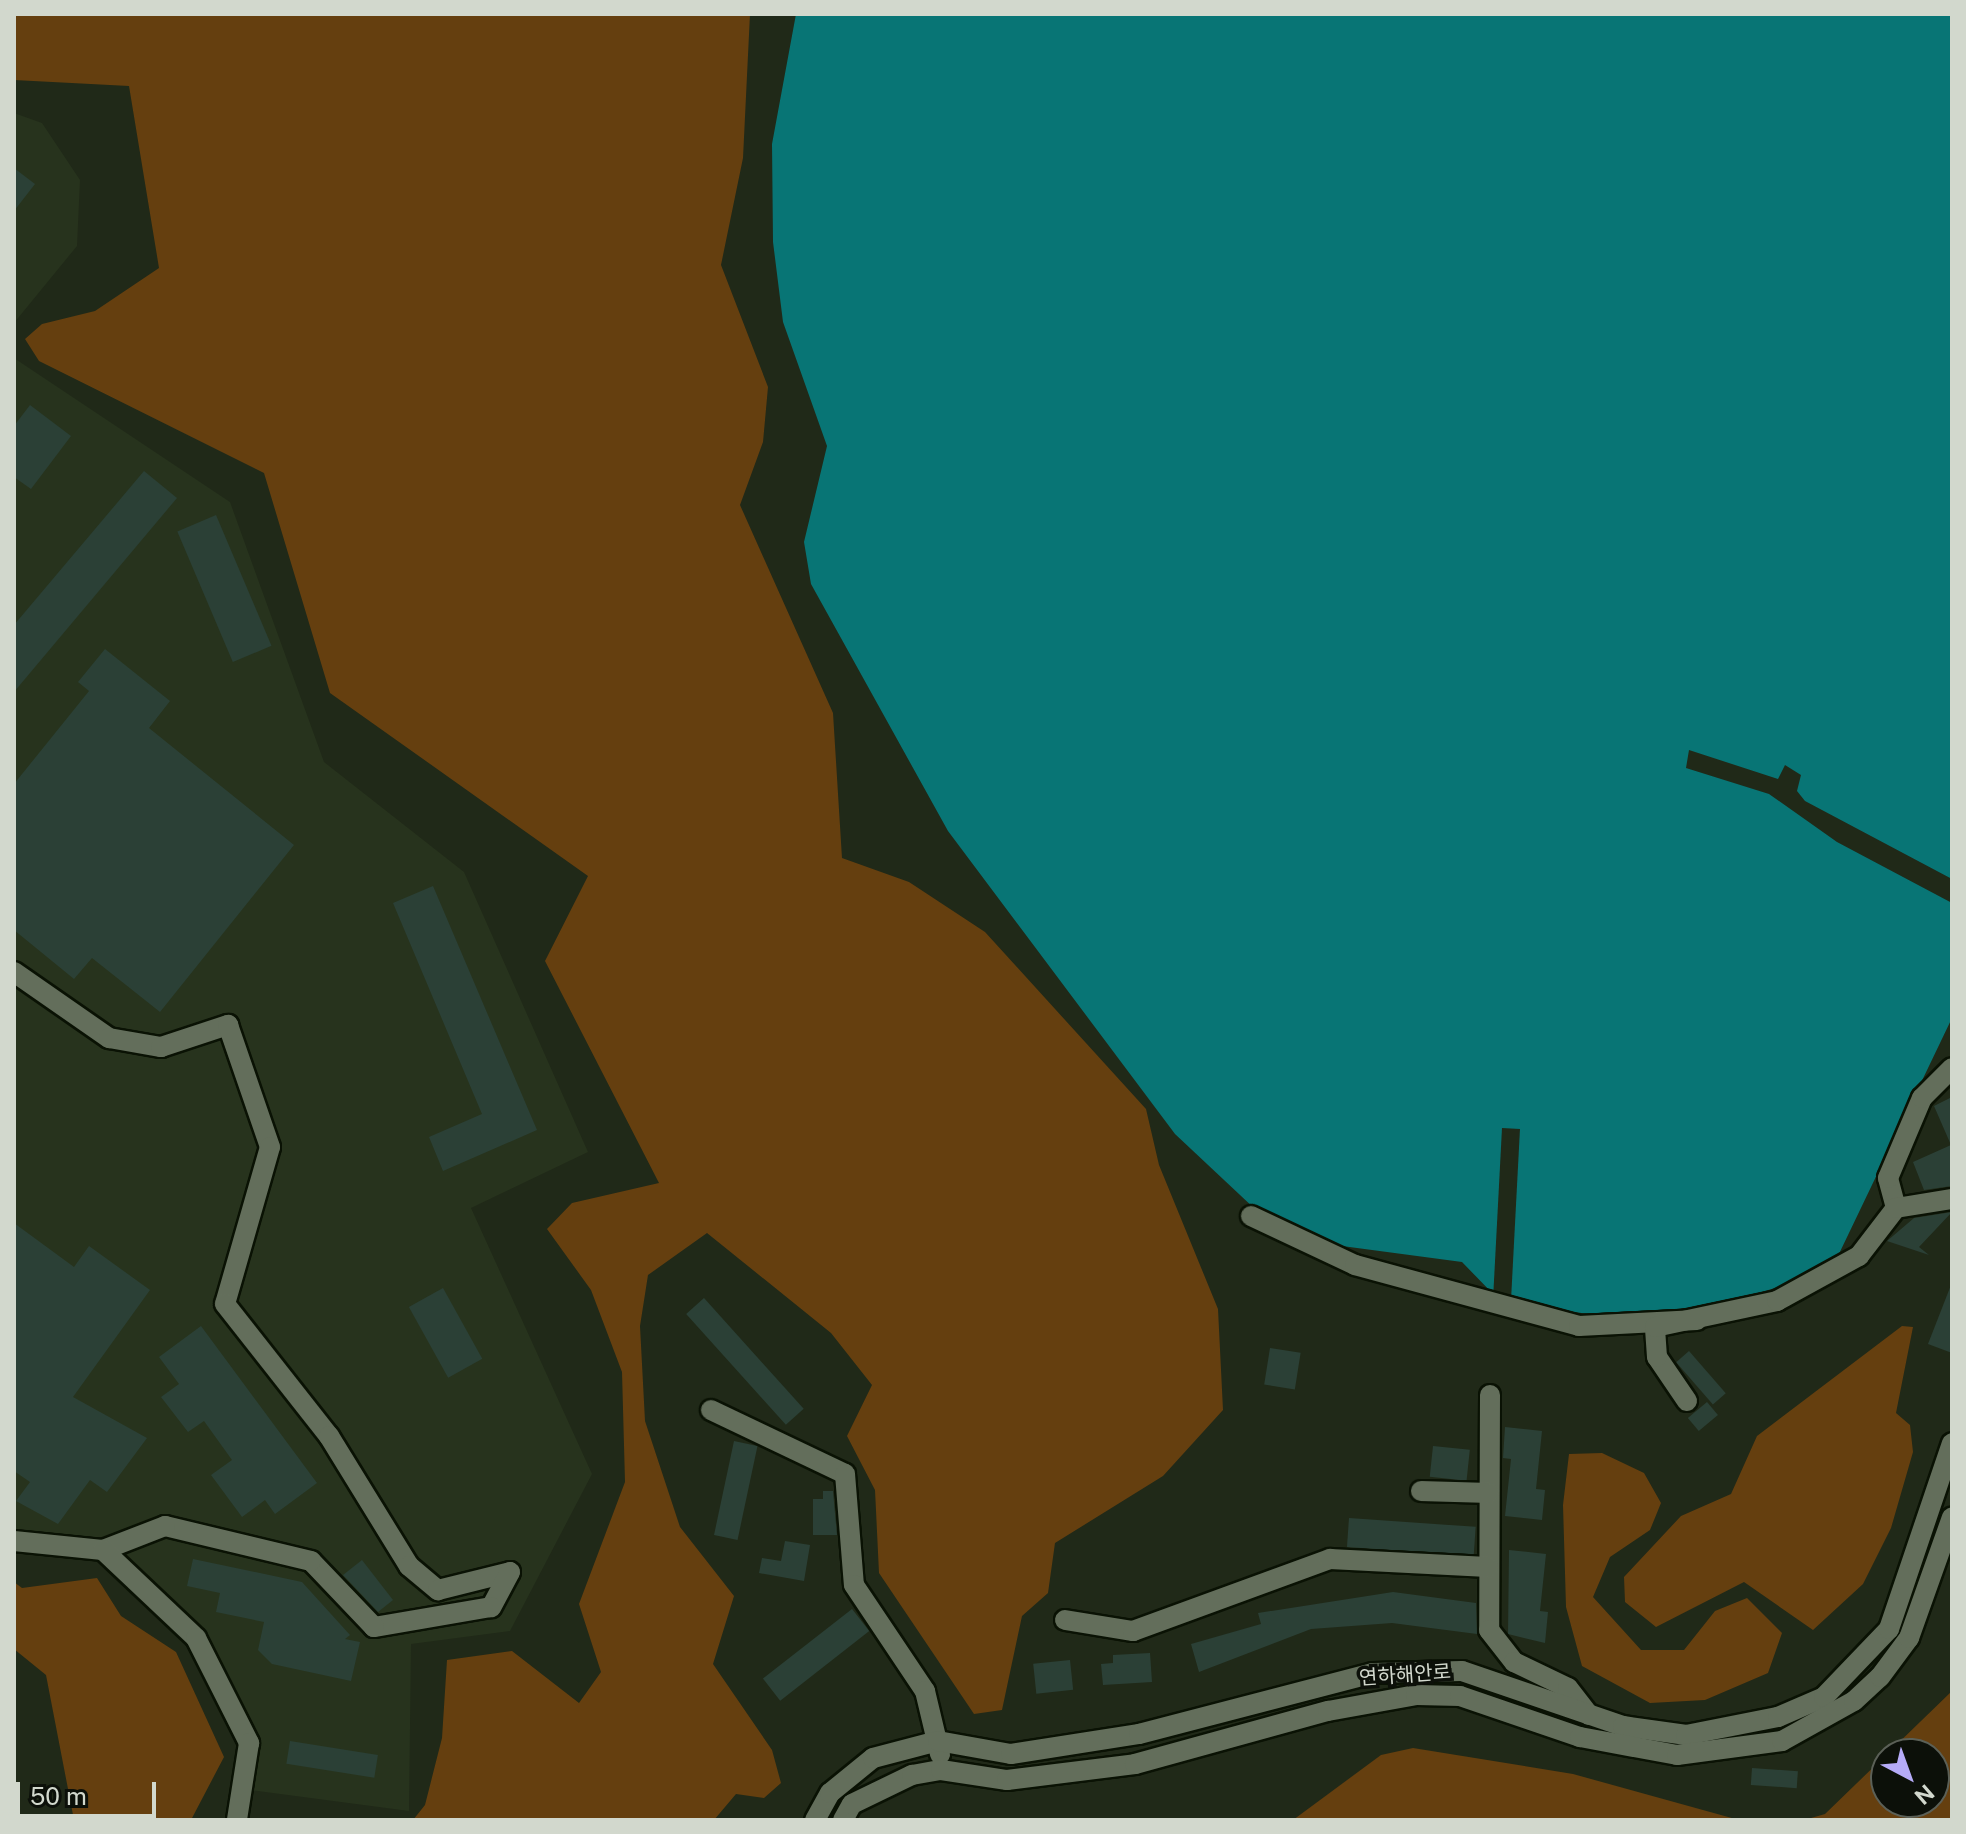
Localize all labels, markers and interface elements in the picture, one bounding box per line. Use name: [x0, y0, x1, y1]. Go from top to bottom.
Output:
street label: 연하해안로: [1358, 1660, 1452, 1690]
north arrow: [1870, 1738, 1950, 1818]
scale bar: [20, 1766, 160, 1816]
text: N: [1909, 1779, 1939, 1810]
text: 50 m: [30, 1782, 87, 1810]

